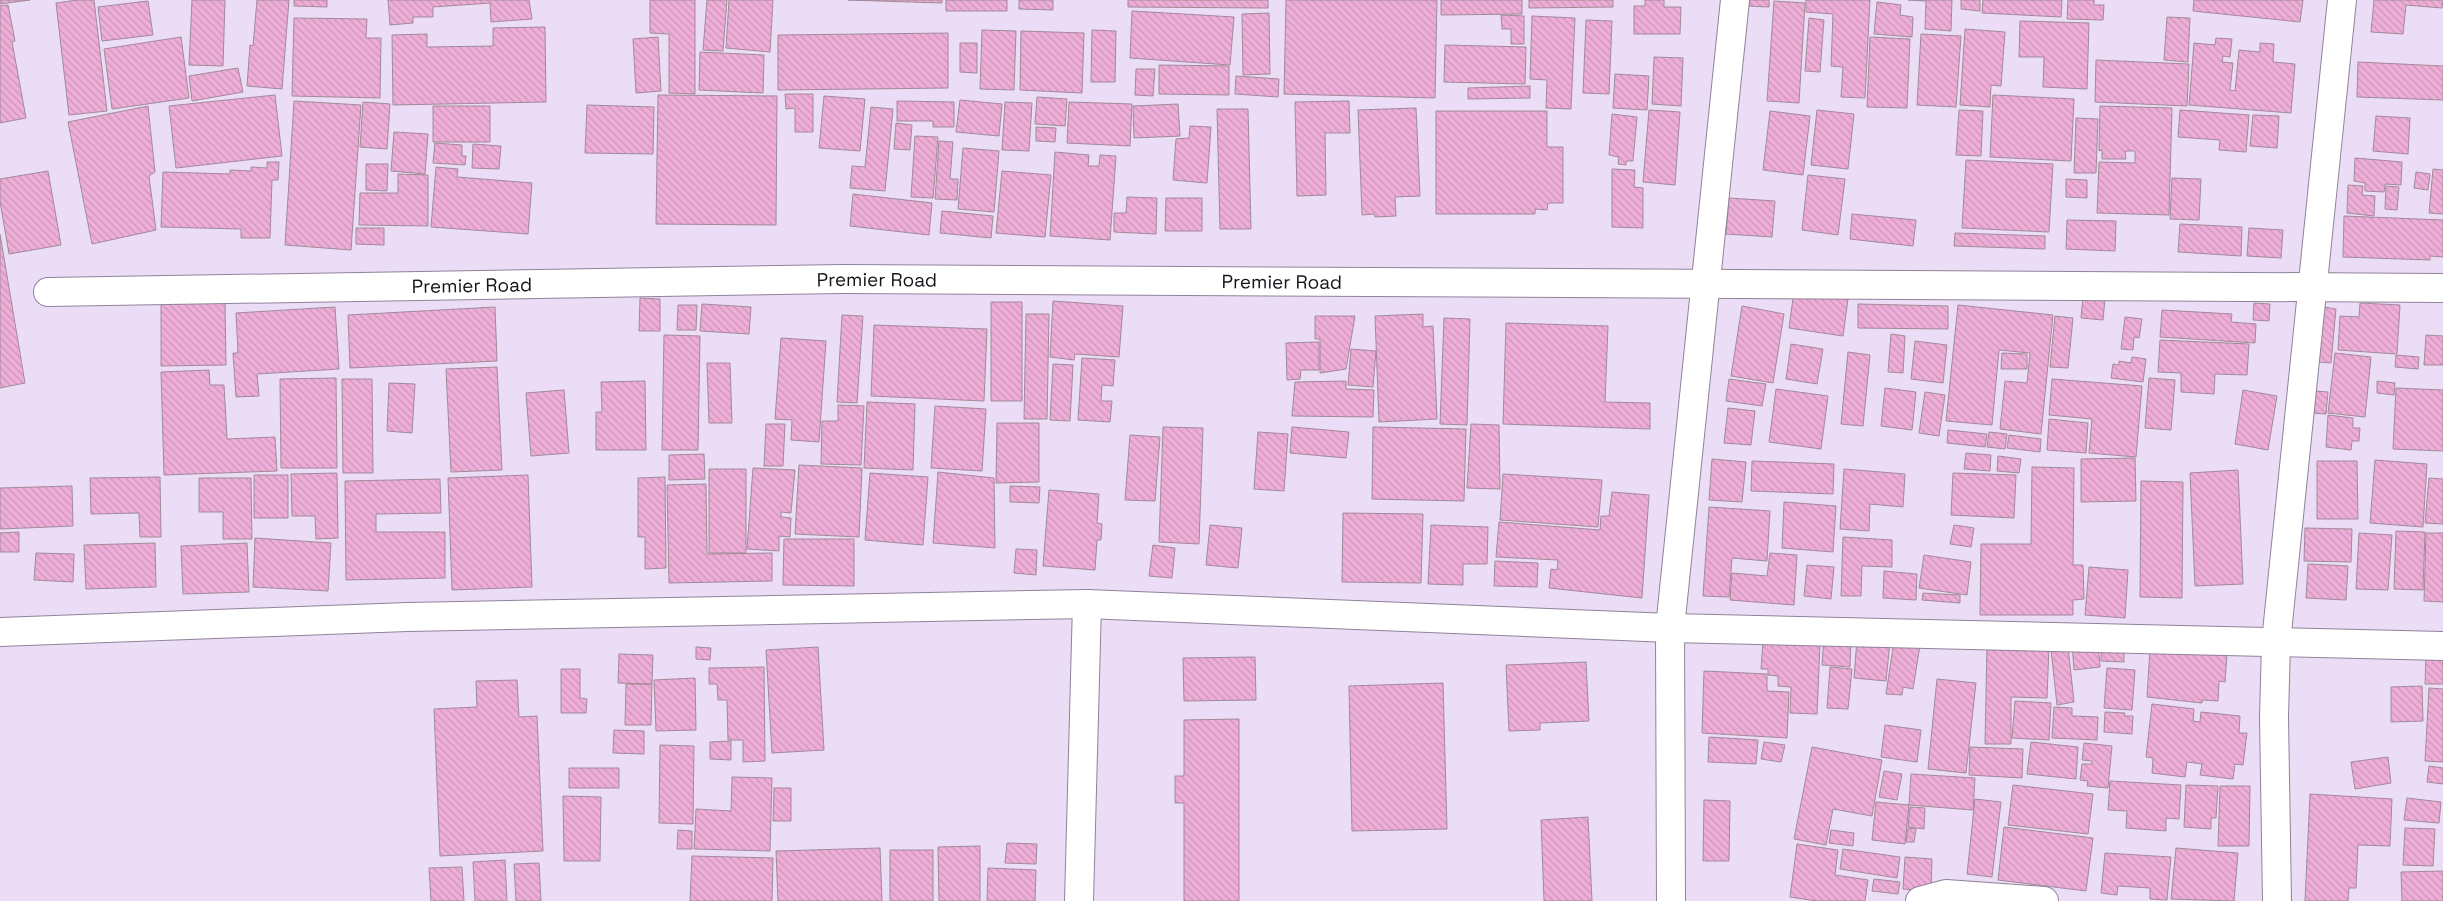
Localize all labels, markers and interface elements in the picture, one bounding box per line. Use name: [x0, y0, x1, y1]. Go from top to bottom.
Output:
street label: Premier Road: [816, 266, 937, 292]
street label: Premier Road: [1222, 269, 1342, 294]
street label: Premier Road: [412, 272, 532, 299]

